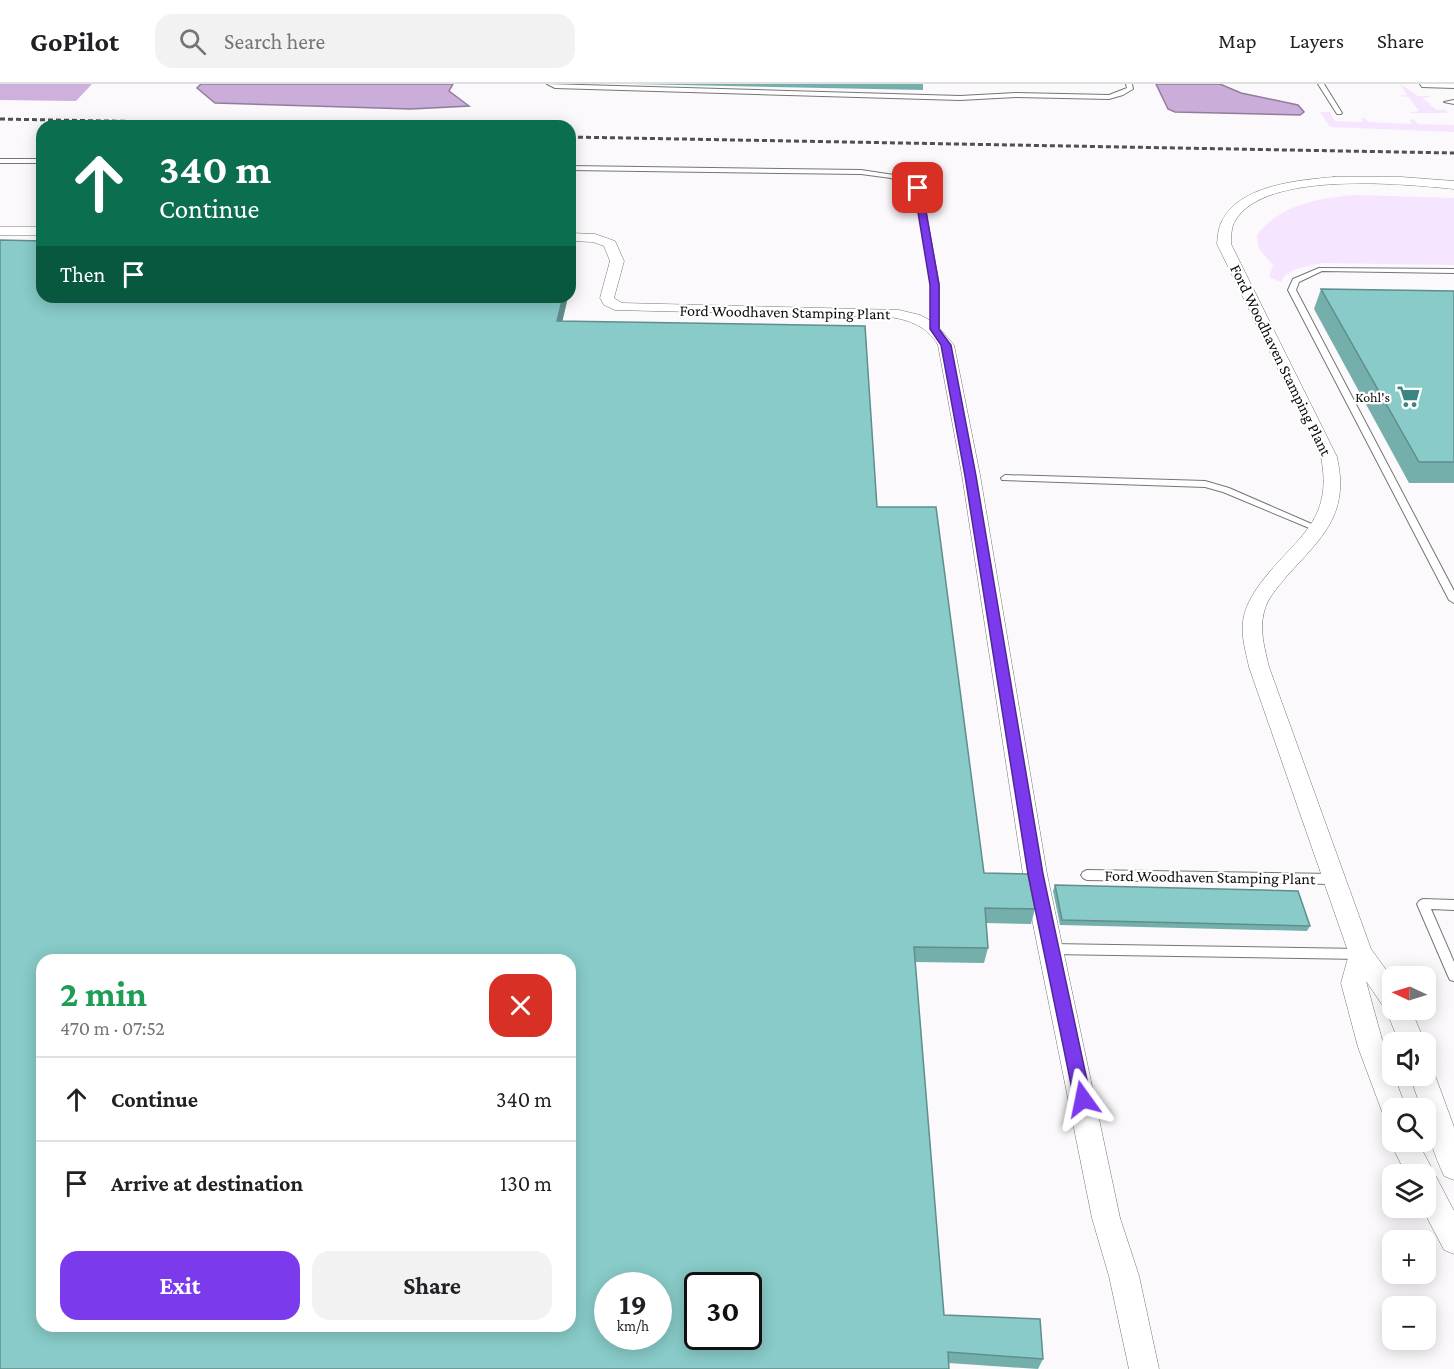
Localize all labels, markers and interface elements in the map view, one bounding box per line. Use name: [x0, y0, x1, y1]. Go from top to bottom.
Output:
search box: [155, 14, 575, 68]
icon: search: [176, 25, 209, 58]
text: GoPilot: [30, 26, 119, 57]
text: Search here: [224, 29, 325, 54]
text: Map: [1218, 29, 1257, 53]
text: Layers: [1290, 29, 1344, 53]
text: Share: [1377, 29, 1424, 53]
icon: ahead: [60, 144, 138, 222]
text: 340 m: [159, 145, 271, 192]
pin: [892, 162, 943, 213]
icon: arrive: [901, 171, 934, 204]
text: Continue: [159, 194, 259, 224]
icon: arrive: [117, 258, 150, 291]
text: Then: [60, 262, 105, 287]
street label: Ford Woodhaven Stamping Plant: [1226, 262, 1335, 459]
street label: Ford Woodhaven Stamping Plant: [679, 302, 891, 323]
supermarket icon: Kohl's: [1395, 384, 1421, 410]
place label: Kohl's: [1355, 389, 1390, 405]
street label: Ford Woodhaven Stamping Plant: [1104, 867, 1316, 888]
north arrow: [1382, 966, 1436, 1020]
map controls: [1382, 966, 1436, 1350]
text: 2 min: [60, 974, 147, 1014]
button: close: [489, 974, 552, 1037]
text: 470 m · 07:52: [60, 1017, 165, 1039]
button: sound: [1382, 1032, 1436, 1086]
position arrow: [1051, 1067, 1115, 1131]
icon: ahead: [60, 1083, 93, 1116]
text: Continue: [111, 1087, 198, 1112]
text: 340 m: [496, 1087, 552, 1112]
button: search: [1382, 1098, 1436, 1152]
button: layers: [1382, 1164, 1436, 1218]
icon: arrive: [60, 1167, 93, 1200]
text: Arrive at destination: [111, 1171, 303, 1196]
text: 130 m: [500, 1171, 552, 1196]
button: +: [1382, 1230, 1436, 1284]
button: Exit: [60, 1251, 300, 1320]
button: Share: [312, 1251, 552, 1320]
speed limit sign: 30: [684, 1272, 762, 1350]
text: 19: [619, 1287, 647, 1320]
button: −: [1382, 1296, 1436, 1350]
text: km/h: [617, 1318, 649, 1334]

